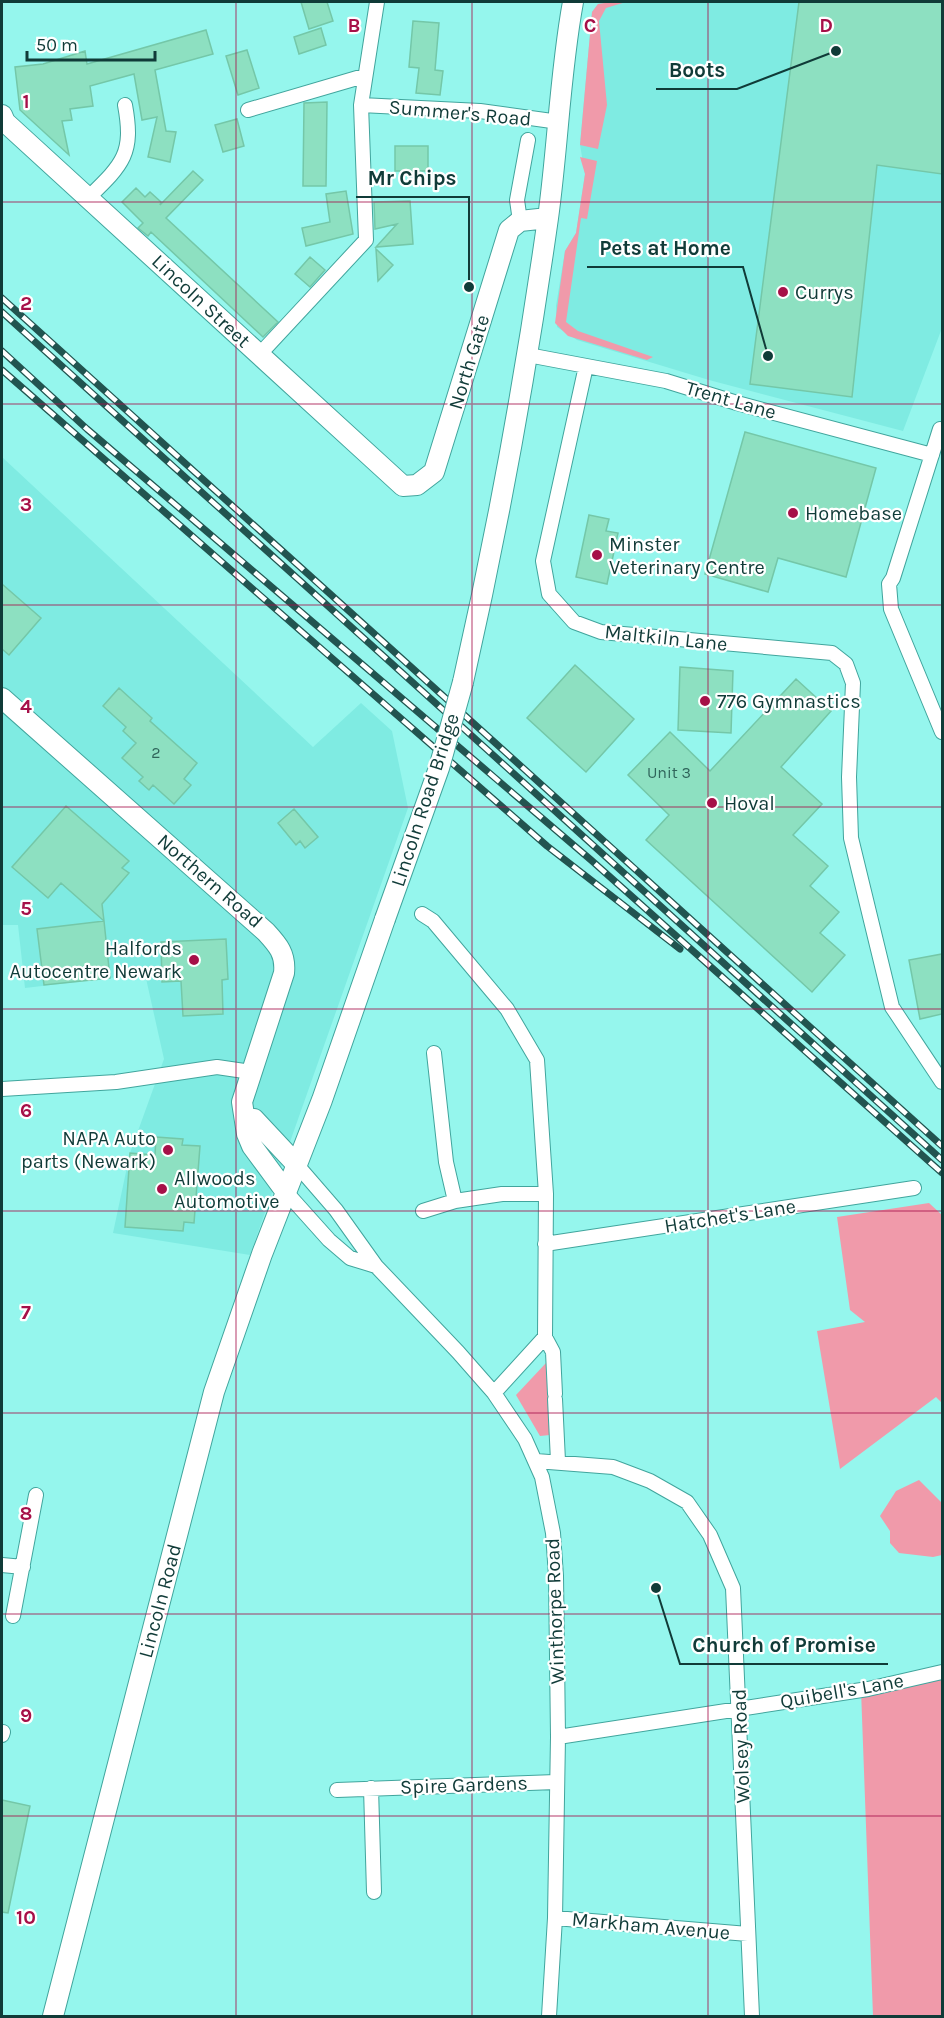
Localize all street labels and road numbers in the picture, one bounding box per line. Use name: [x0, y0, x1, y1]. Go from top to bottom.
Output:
street label: Summer's Road: [388, 95, 532, 131]
street label: Lincoln Street: [147, 250, 255, 353]
street label: North Gate: [444, 312, 494, 412]
street label: Trent Lane: [683, 376, 779, 424]
street label: Maltkiln Lane: [603, 620, 729, 656]
street label: Lincoln Road Bridge: [386, 710, 464, 890]
street label: Northern Road: [153, 829, 267, 933]
street label: Hatchet's Lane: [663, 1194, 797, 1238]
street label: Winthorpe Road: [541, 1537, 569, 1685]
street label: Lincoln Road: [134, 1541, 186, 1661]
street label: Quibell's Lane: [778, 1669, 906, 1713]
street label: Wolsey Road: [728, 1688, 754, 1804]
street label: Spire Gardens: [400, 1771, 528, 1799]
street label: Markham Avenue: [571, 1908, 731, 1944]

